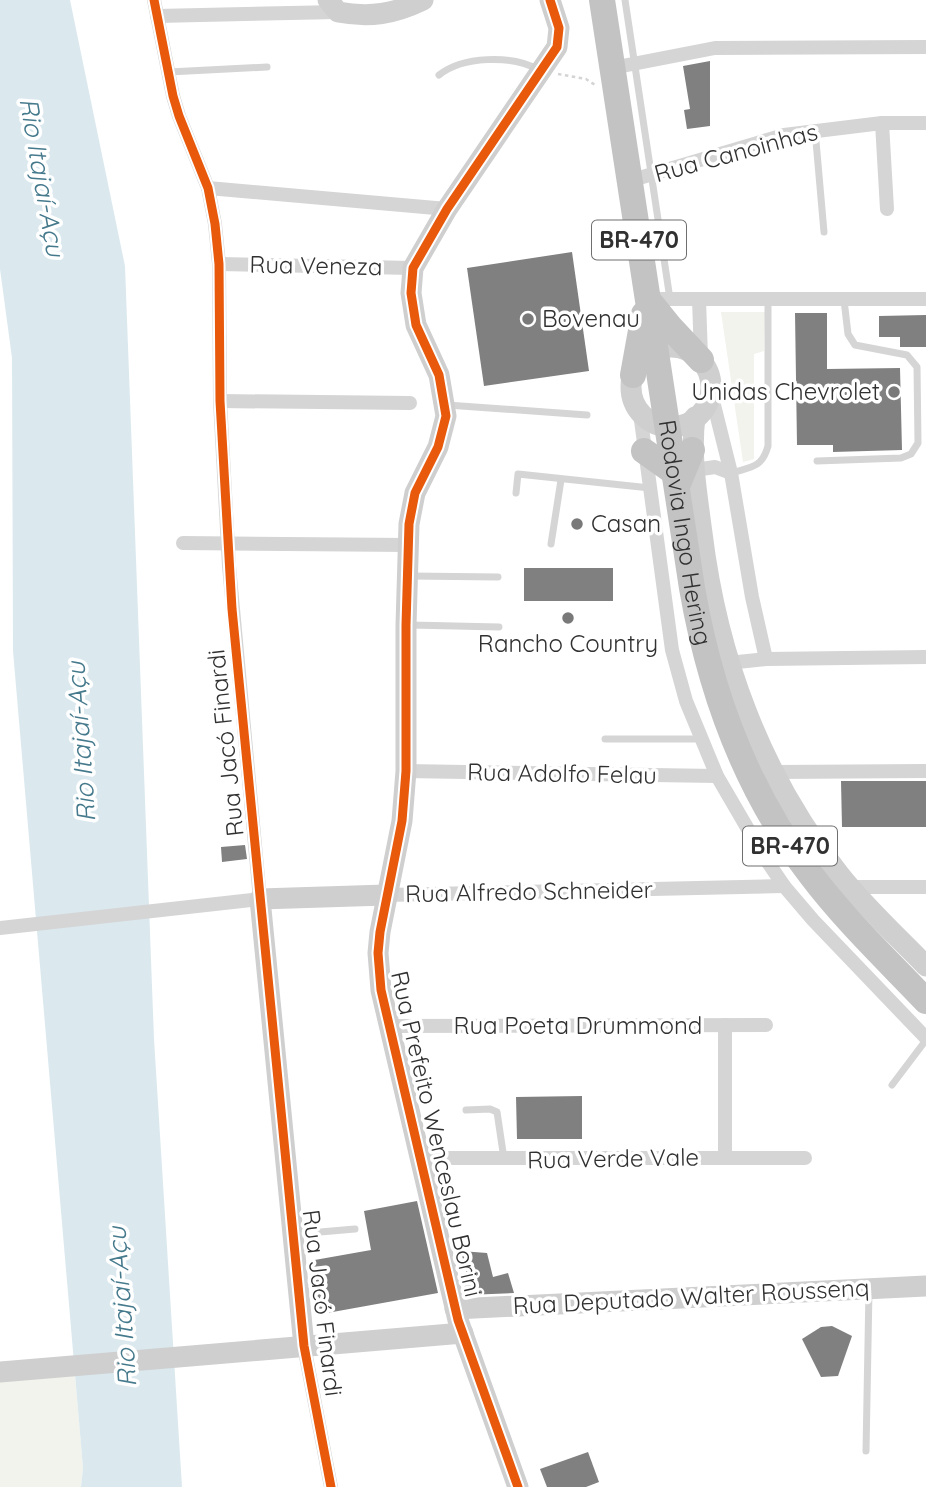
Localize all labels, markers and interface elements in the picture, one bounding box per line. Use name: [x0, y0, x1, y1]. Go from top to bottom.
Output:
water label: Rio Itajaí-Açu: [12, 95, 73, 260]
street label: Rua Canoinhas: [651, 116, 821, 188]
road number: BR-470: [592, 220, 686, 260]
street label: Rua Veneza: [249, 249, 383, 281]
place label: Bovenau: [542, 303, 640, 333]
marker: Bovenau: [520, 311, 536, 327]
place label: Unidas Chevrolet: [691, 376, 880, 406]
marker: Unidas Chevrolet: [886, 384, 902, 400]
street label: Rodovia Ingo Hering: [652, 418, 719, 648]
place label: Casan: [591, 508, 661, 538]
marker: Casan: [569, 516, 585, 532]
marker: Rancho Country: [560, 610, 576, 626]
place label: Rancho Country: [478, 628, 658, 658]
street label: Rua Jacó Finardi: [200, 648, 250, 838]
water label: Rio Itajaí-Açu: [58, 660, 103, 823]
street label: Rua Adolfo Felau: [467, 756, 657, 790]
road number: BR-470: [743, 826, 837, 866]
street label: Rua Alfredo Schneider: [405, 874, 653, 908]
street label: Rua Prefeito Wenceslau Borini: [385, 968, 489, 1300]
street label: Rua Poeta Drummond: [454, 1010, 702, 1040]
street label: Rua Verde Vale: [527, 1142, 699, 1174]
street label: Rua Jacó Finardi: [297, 1208, 349, 1398]
water label: Rio Itajaí-Açu: [99, 1225, 144, 1388]
street label: Rua Deputado Walter Roussenq: [512, 1272, 870, 1320]

